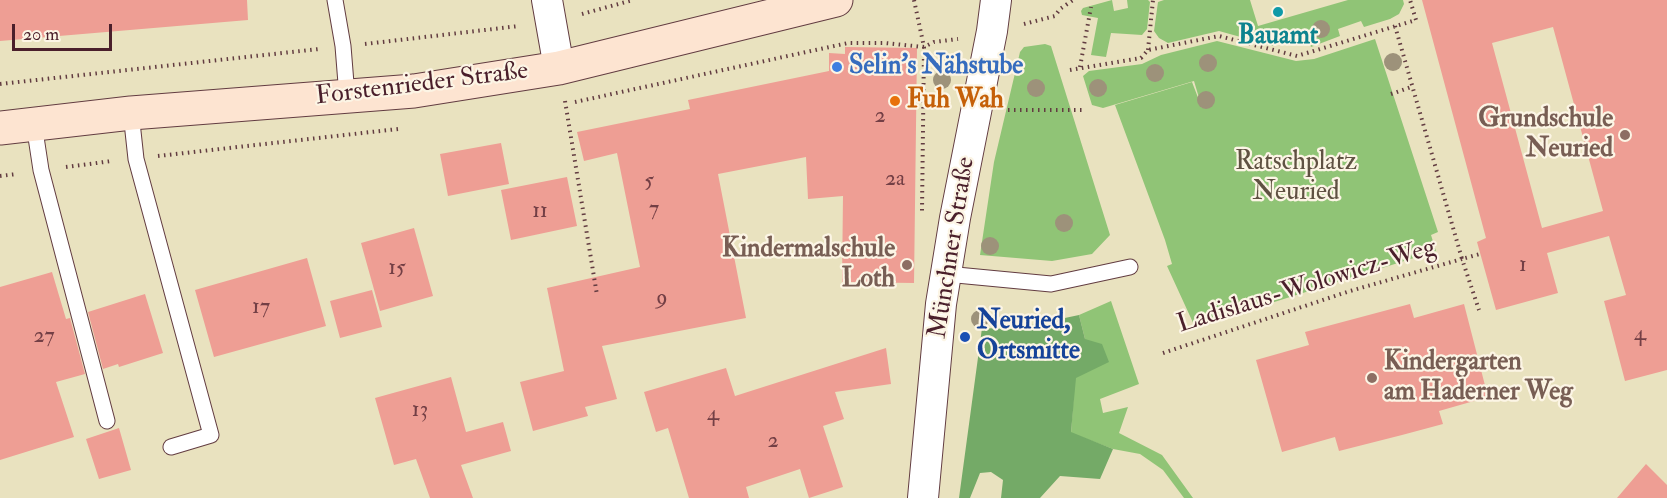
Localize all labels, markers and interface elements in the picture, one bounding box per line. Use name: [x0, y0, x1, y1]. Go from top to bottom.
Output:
marker: Bauamt: [1271, 5, 1285, 19]
scale bar: [15, 12, 116, 50]
place label: Bauamt: [1238, 21, 1318, 53]
text: 20 m: [23, 23, 59, 46]
place label: Selin's Nähstube: [849, 51, 1023, 83]
street label: Forstenrieder Straße: [314, 56, 530, 114]
marker: Selin's Nähstube: [830, 60, 844, 74]
place label: Fuh Wah: [907, 85, 1004, 117]
marker: Fuh Wah: [888, 94, 902, 108]
house number: 2: [874, 104, 886, 130]
place label: Grundschule Neuried: [1478, 104, 1613, 166]
marker: Grundschule Neuried: [1618, 128, 1632, 142]
park label: Ratschplatz Neuried: [1235, 147, 1357, 208]
street label: Münchner Straße: [923, 155, 983, 341]
house number: 2a: [885, 167, 905, 193]
house number: 5: [644, 169, 654, 195]
house number: 7: [649, 197, 659, 223]
house number: 11: [532, 199, 548, 225]
street label: Ladislaus-Wolowicz-Weg: [1174, 233, 1440, 341]
place label: Kindermalschule Loth: [722, 234, 895, 296]
house number: 1: [1519, 253, 1527, 279]
house number: 15: [388, 256, 406, 282]
marker: Kindermalschule Loth: [900, 258, 914, 272]
house number: 9: [656, 286, 668, 312]
house number: 17: [252, 295, 270, 321]
place label: Neuried, Ortsmitte: [977, 306, 1080, 368]
house number: 4: [1634, 322, 1646, 348]
house number: 27: [33, 324, 55, 350]
marker: Neuried, Ortsmitte: [958, 330, 972, 344]
place label: Kindergarten am Haderner Weg: [1384, 347, 1573, 408]
marker: Kindergarten am Haderner Weg: [1365, 371, 1379, 385]
house number: 13: [412, 398, 428, 424]
house number: 4: [707, 402, 719, 428]
house number: 2: [767, 429, 779, 455]

